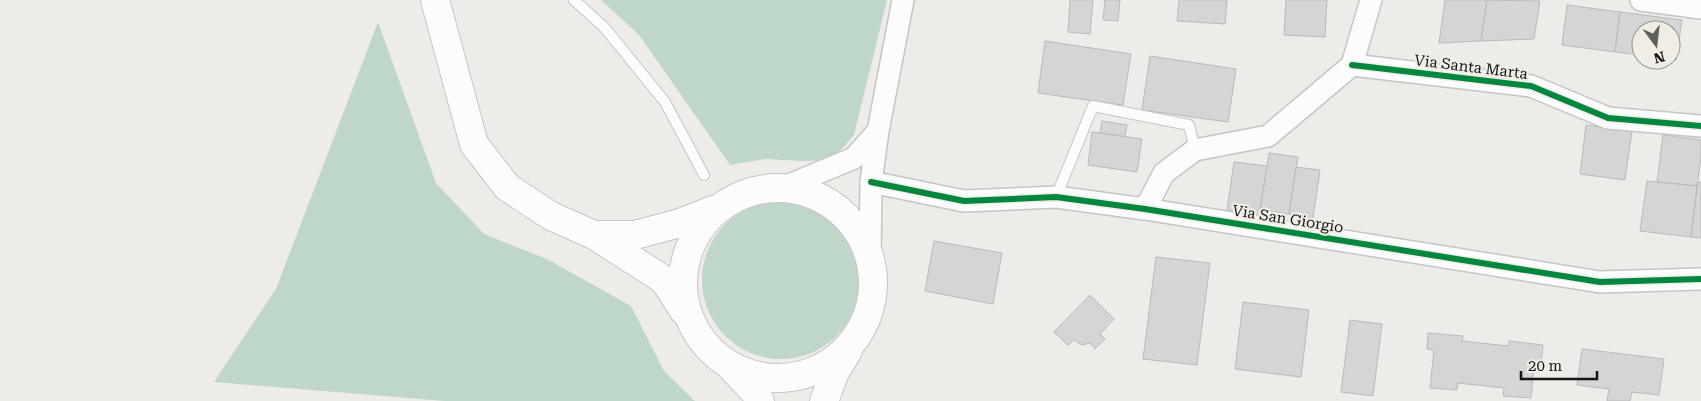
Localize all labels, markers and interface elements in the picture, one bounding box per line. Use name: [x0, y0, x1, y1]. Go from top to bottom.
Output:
north arrow: [1631, 20, 1681, 70]
text: N: [1652, 48, 1667, 67]
street label: Via Santa Marta: [1413, 51, 1529, 83]
street label: Via San Giorgio: [1231, 201, 1345, 237]
scale bar: [1521, 348, 1597, 380]
text: 20 m: [1528, 357, 1563, 375]

